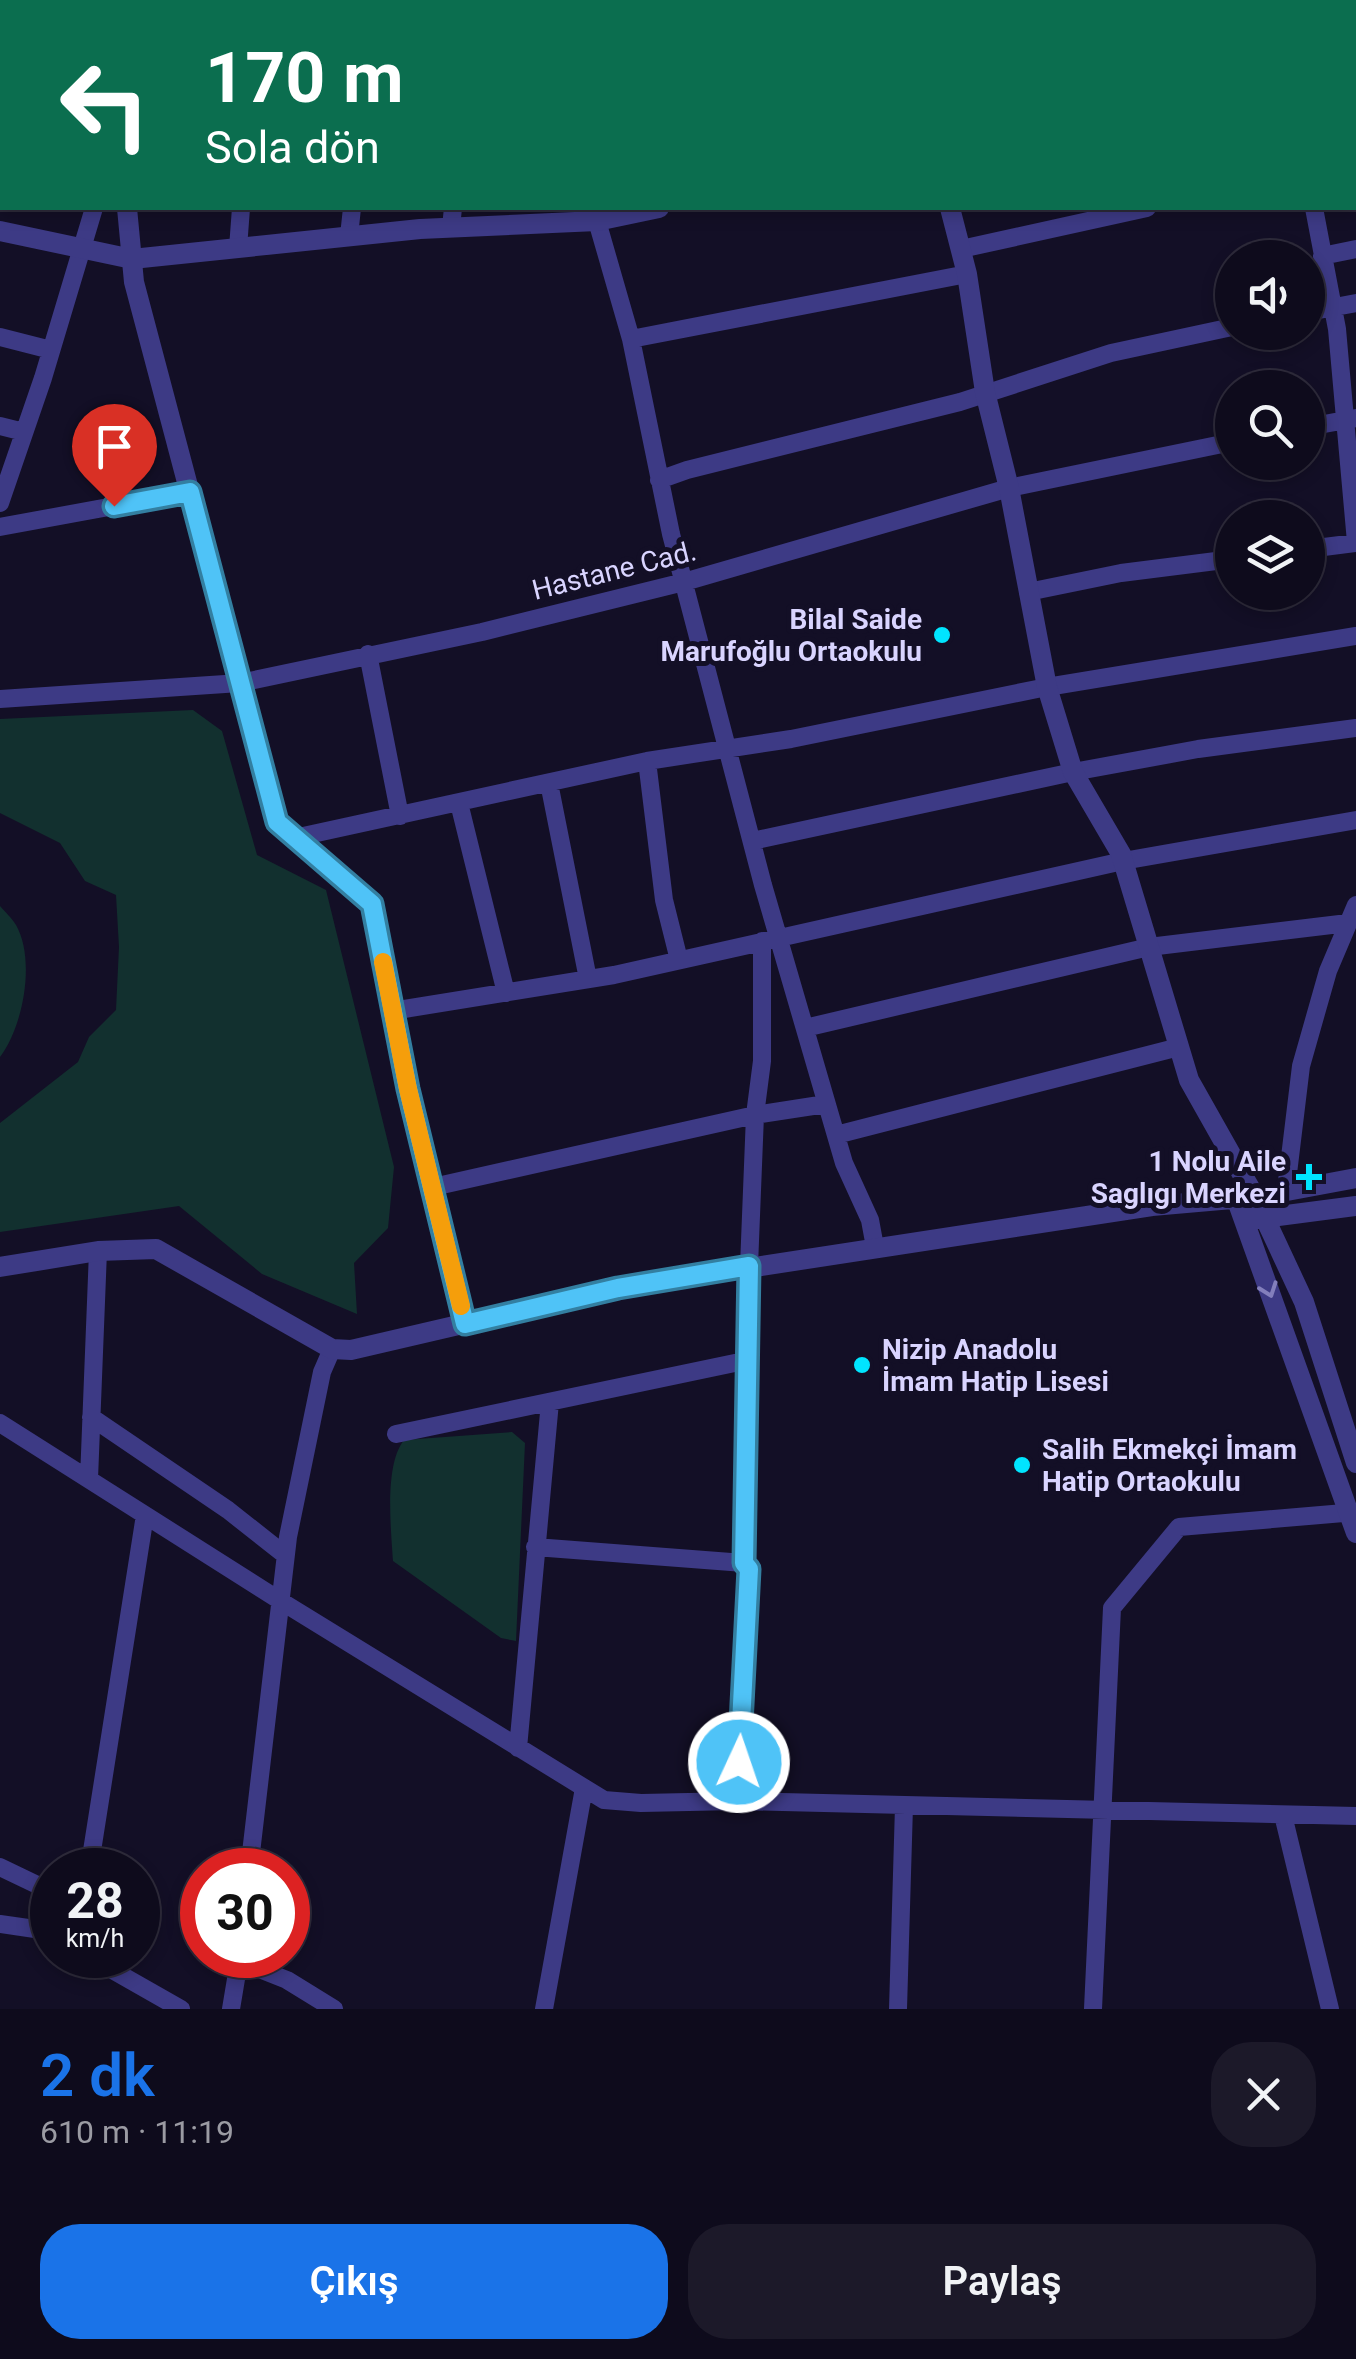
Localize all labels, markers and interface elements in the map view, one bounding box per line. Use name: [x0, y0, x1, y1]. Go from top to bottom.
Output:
text: 170 m: [205, 37, 404, 119]
icon: left: [40, 40, 170, 170]
text: Sola dön: [205, 121, 380, 174]
map controls: [1215, 240, 1325, 610]
button: sound: [1215, 240, 1325, 350]
button: search: [1215, 370, 1325, 480]
pin: [72, 404, 157, 507]
icon: arrive: [87, 419, 142, 474]
button: layers: [1215, 500, 1325, 610]
street label: Hastane Cad.: [529, 534, 700, 607]
place label: Bilal Saide Marufoğlu Ortaokulu: [660, 603, 922, 668]
marker: Bilal Saide Marufoğlu Ortaokulu: [931, 624, 953, 646]
place label: 1 Nolu Aile Saglıgı Merkezi: [1091, 1145, 1286, 1210]
marker: 1 Nolu Aile Saglıgı Merkezi: [1296, 1164, 1322, 1190]
one-way arrow: [1257, 1281, 1278, 1298]
place label: Nizip Anadolu İmam Hatip Lisesi: [882, 1333, 1109, 1398]
marker: Nizip Anadolu İmam Hatip Lisesi: [851, 1354, 873, 1376]
place label: Salih Ekmekçi İmam Hatip Ortaokulu: [1042, 1433, 1297, 1498]
marker: Salih Ekmekçi İmam Hatip Ortaokulu: [1011, 1454, 1033, 1476]
position arrow: [687, 1710, 791, 1814]
speed limit sign: 30: [180, 1848, 310, 1978]
text: 28: [66, 1872, 124, 1930]
text: km/h: [66, 1924, 124, 1953]
text: 2 dk: [40, 2040, 155, 2111]
button: close: [1211, 2042, 1316, 2147]
text: 610 m · 11:19: [40, 2113, 234, 2151]
button: Çıkış: [40, 2224, 668, 2339]
button: Paylaş: [688, 2224, 1316, 2339]

